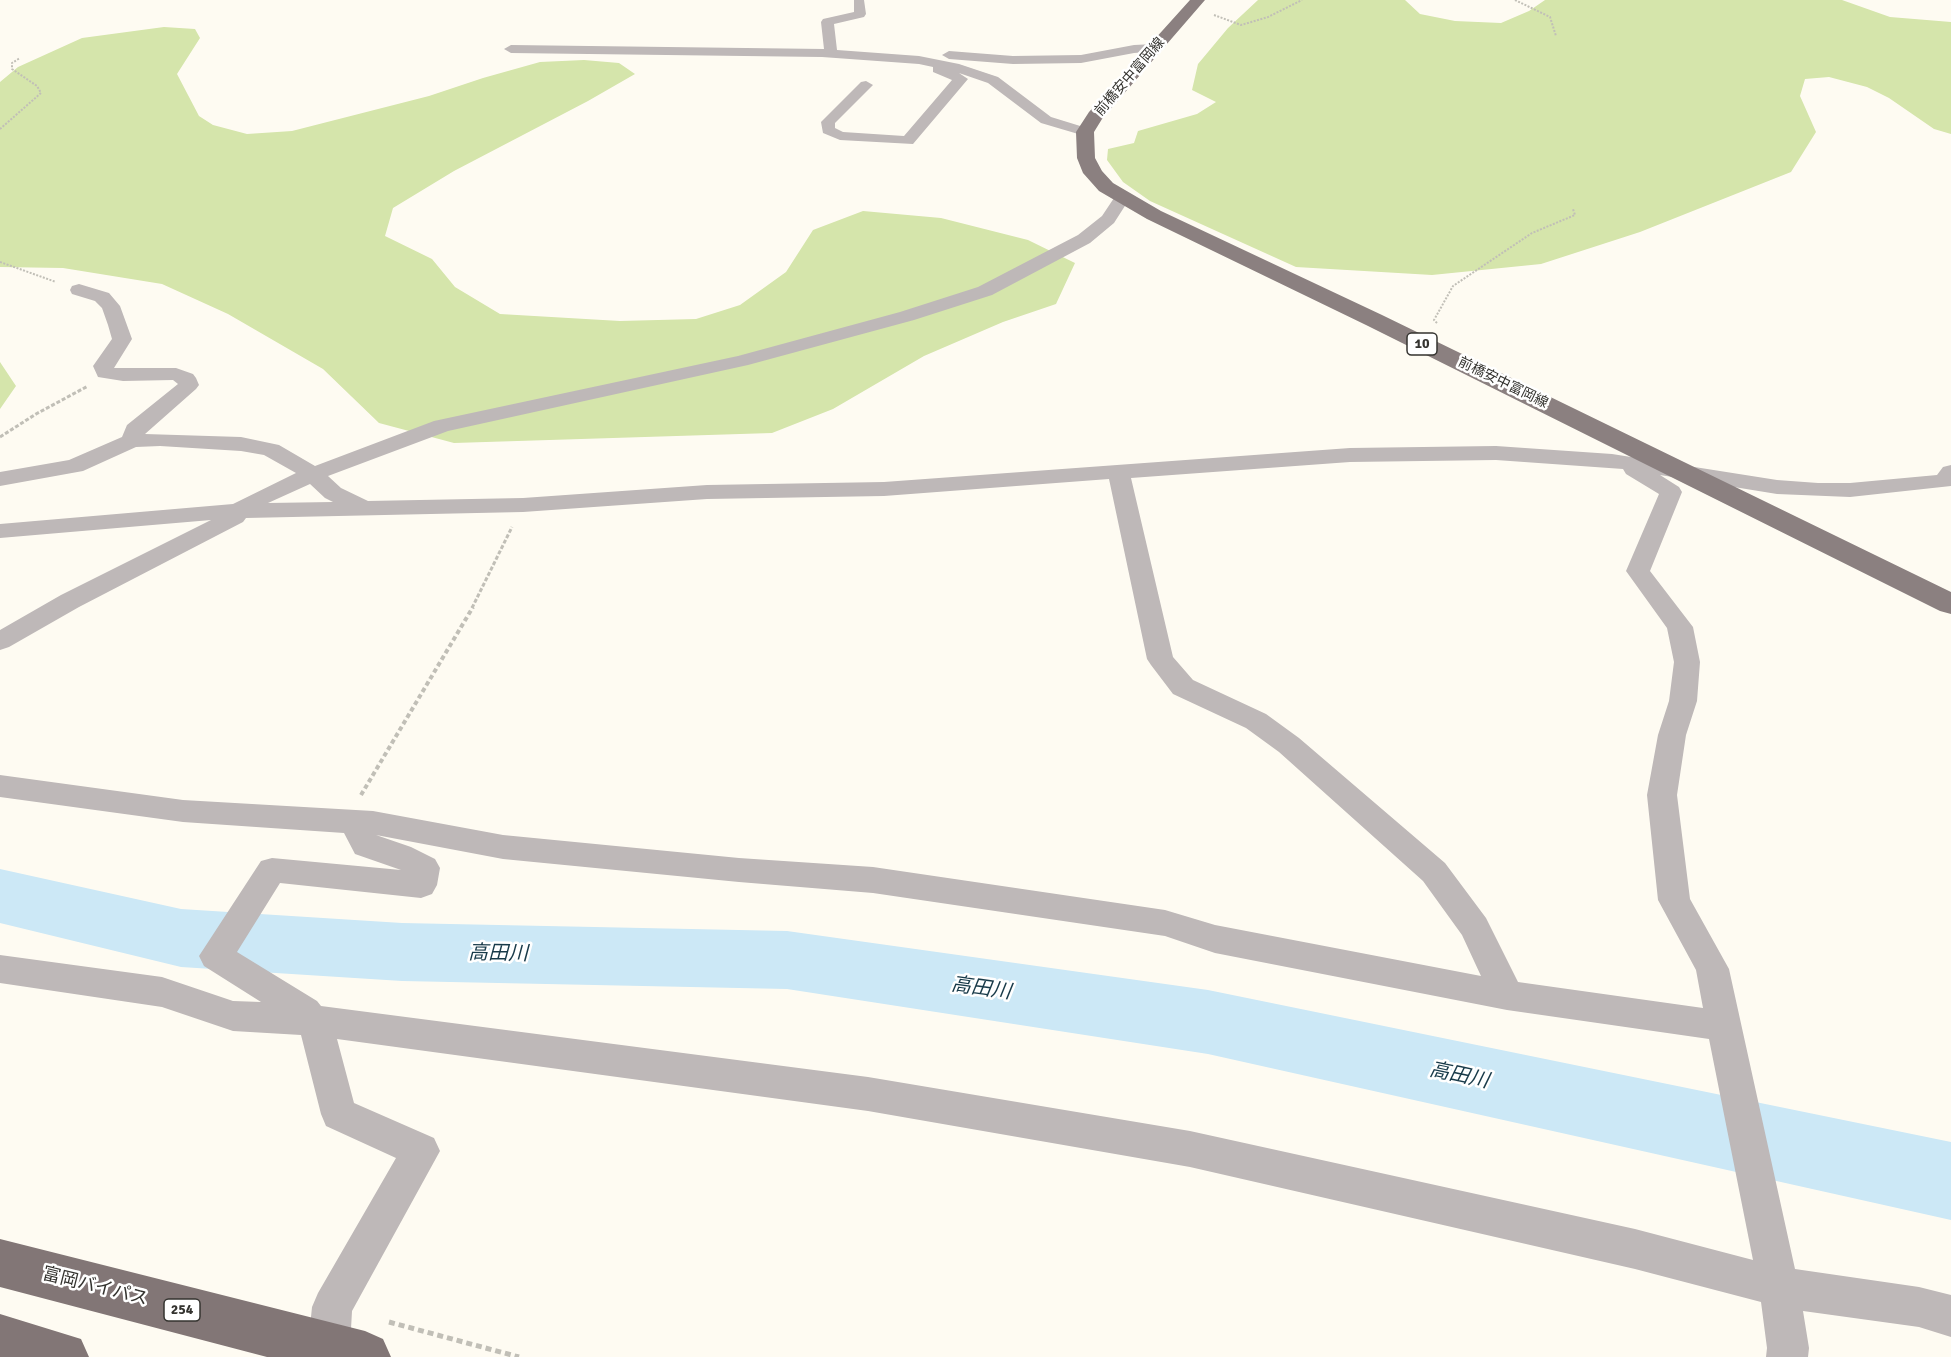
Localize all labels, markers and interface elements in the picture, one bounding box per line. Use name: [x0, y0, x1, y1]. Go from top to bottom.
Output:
street label: 前橋安中富岡線: [1092, 35, 1168, 119]
road number: 10: [1407, 333, 1437, 355]
street label: 前橋安中富岡線: [1455, 354, 1551, 412]
water label: 高田川: [468, 941, 528, 967]
water label: 高田川: [950, 973, 1012, 1005]
water label: 高田川: [1427, 1058, 1491, 1094]
street label: 富岡バイパス: [40, 1263, 150, 1311]
road number: 254: [164, 1299, 200, 1321]

